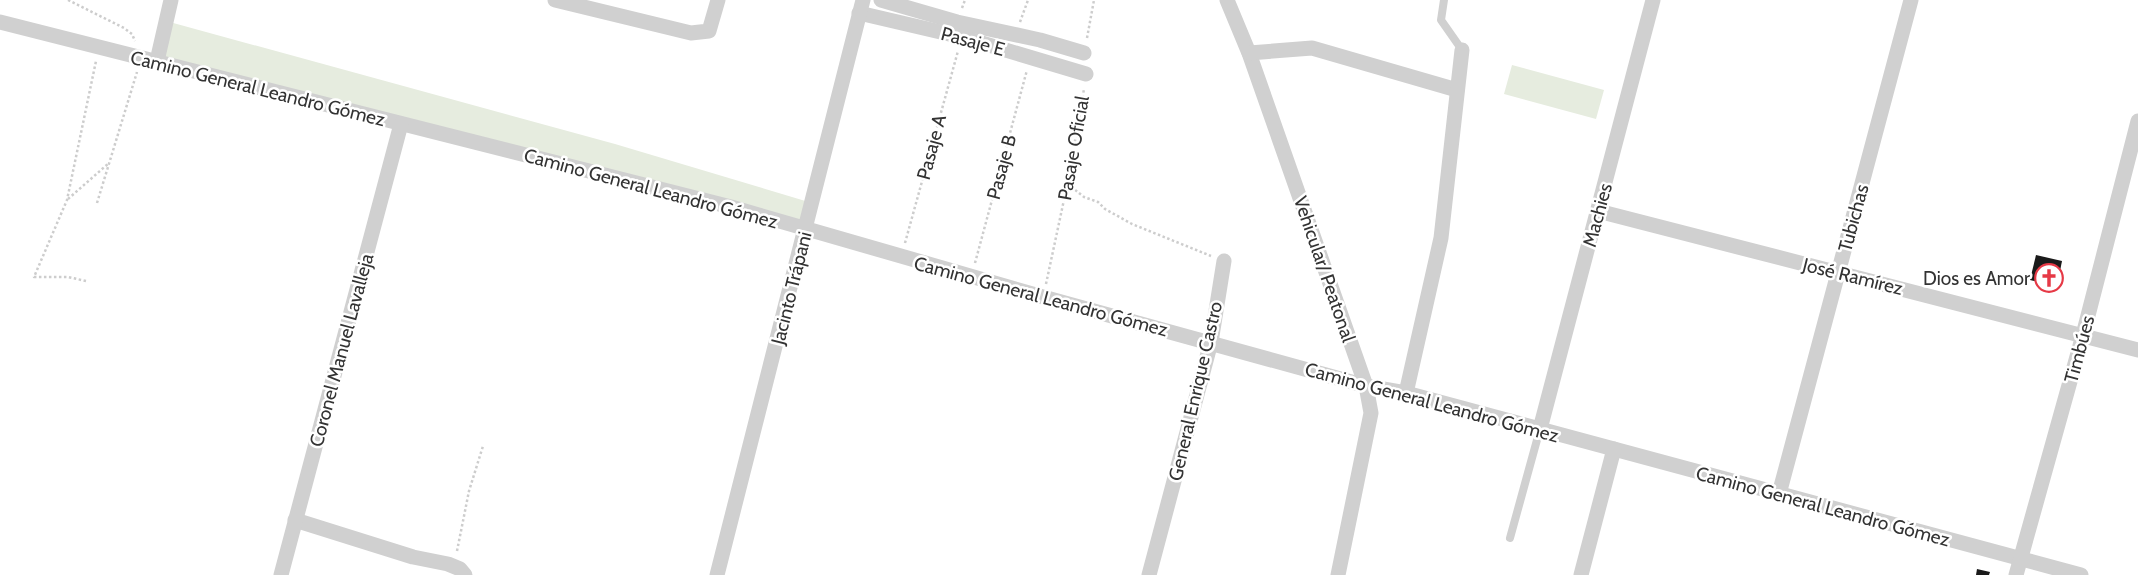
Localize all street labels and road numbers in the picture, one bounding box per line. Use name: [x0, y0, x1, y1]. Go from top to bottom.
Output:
street label: Pasaje E: [938, 22, 1007, 61]
street label: Camino General Leandro Gómez: [128, 46, 388, 131]
street label: Pasaje Oficial: [1053, 93, 1094, 202]
street label: Pasaje A: [912, 112, 951, 182]
street label: Pasaje B: [982, 132, 1021, 202]
street label: Camino General Leandro Gómez: [522, 144, 780, 233]
street label: Machies: [1578, 181, 1617, 249]
street label: Tubichas: [1833, 182, 1874, 254]
street label: Vehicular/ Peatonal: [1289, 193, 1360, 346]
street label: Jacinto Trápani: [766, 229, 817, 348]
street label: Coronel Manuel Lavalleja: [305, 251, 378, 449]
street label: Camino General Leandro Gómez: [912, 252, 1170, 341]
street label: José Ramírez: [1799, 253, 1905, 300]
street label: General Enrique Castro: [1164, 299, 1227, 483]
street label: Timbúes: [2059, 313, 2100, 385]
street label: Camino General Leandro Gómez: [1303, 358, 1561, 447]
street label: Camino General Leandro Gómez: [1694, 462, 1952, 551]

